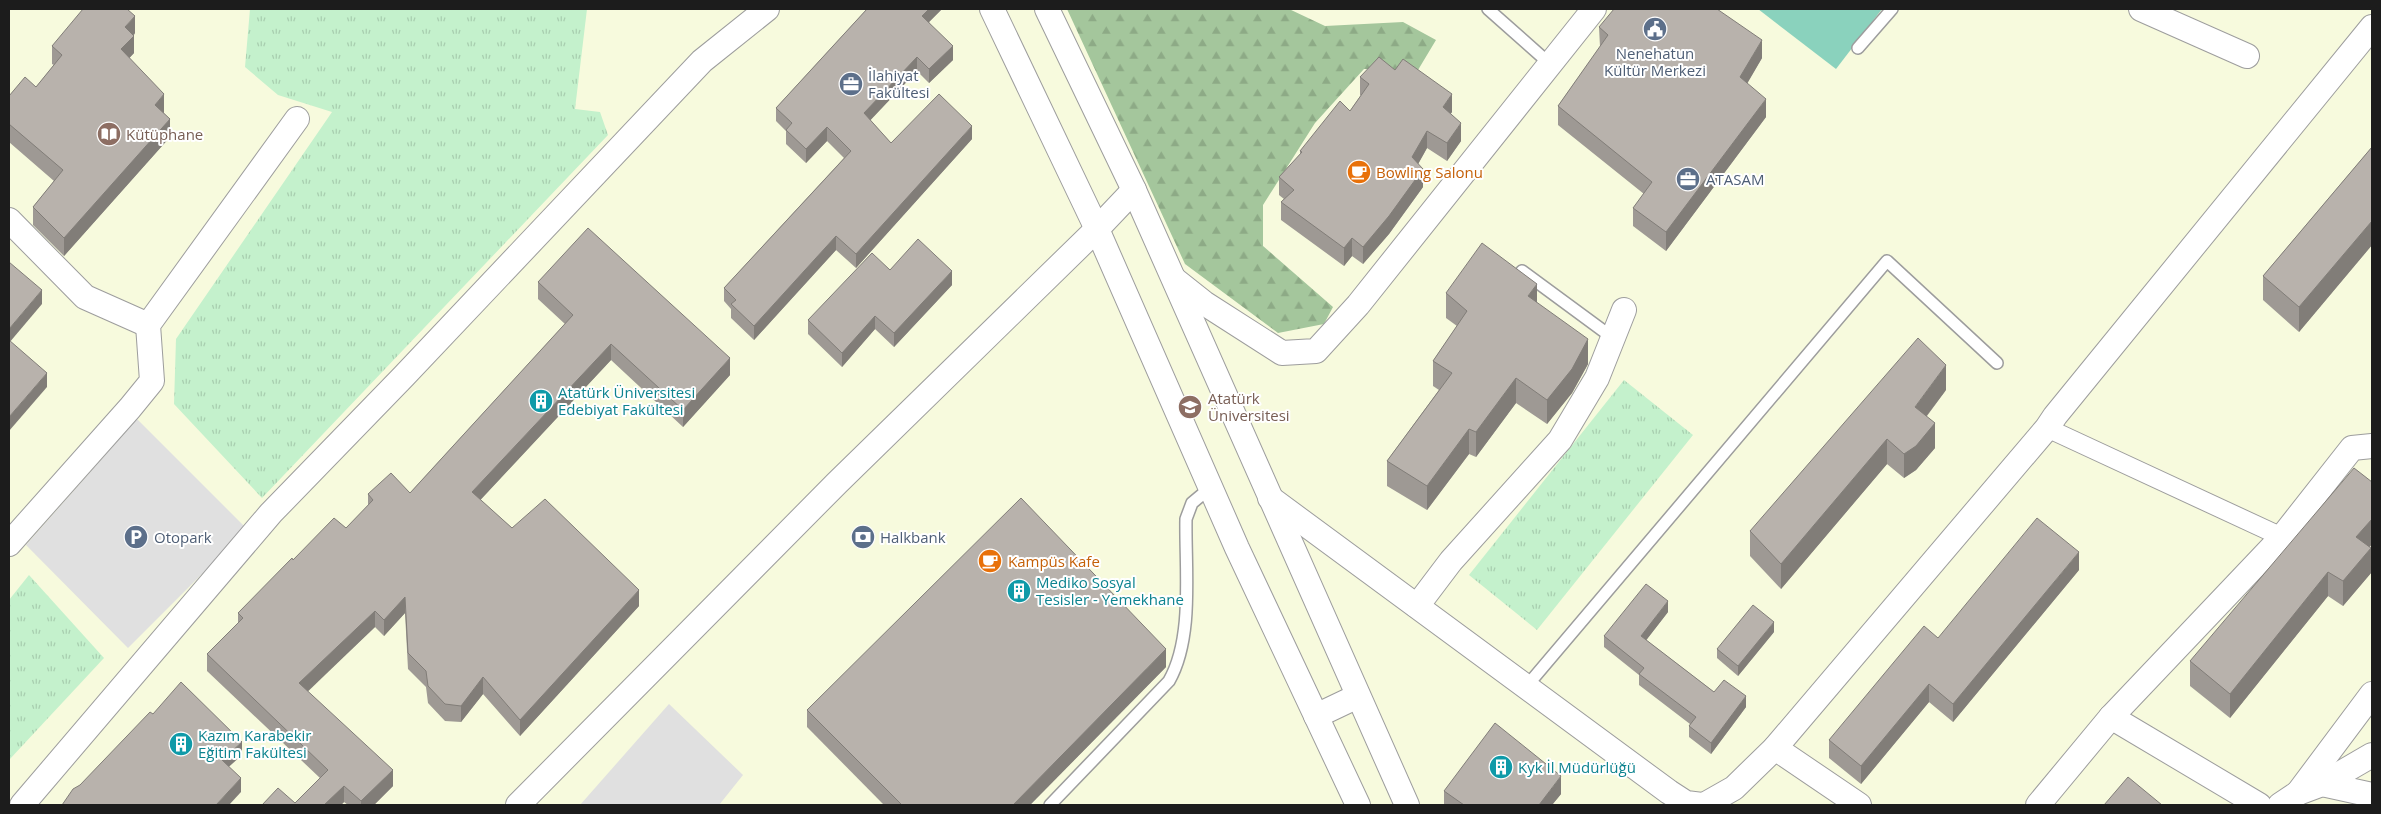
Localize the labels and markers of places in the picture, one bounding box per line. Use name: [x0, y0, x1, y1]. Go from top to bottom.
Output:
public building icon: Nenehatun Kültür Merkezi: [1642, 16, 1668, 42]
place label: Nenehatun Kültür Merkezi: [1604, 43, 1706, 80]
place label: İlahiyat Fakültesi: [868, 65, 930, 102]
office icon: İlahiyat Fakültesi: [838, 71, 864, 97]
library icon: Kütüphane: [96, 121, 122, 147]
place label: Kütüphane: [126, 124, 203, 144]
cafe icon: Bowling Salonu: [1346, 159, 1372, 185]
place label: Bowling Salonu: [1376, 162, 1483, 182]
office icon: ATASAM: [1675, 166, 1701, 192]
place label: ATASAM: [1706, 169, 1764, 189]
place label: Atatürk Üniversitesi Edebiyat Fakültesi: [558, 382, 695, 419]
building icon: Atatürk Üniversitesi Edebiyat Fakültesi: [528, 388, 554, 414]
place label: Atatürk Üniversitesi: [1208, 388, 1290, 425]
school or university icon: Atatürk Üniversitesi: [1177, 394, 1203, 420]
parking icon: Otopark: [123, 524, 149, 550]
bank icon: Halkbank: [850, 524, 876, 550]
place label: Otopark: [154, 527, 212, 547]
place label: Halkbank: [880, 527, 946, 547]
cafe icon: Kampüs Kafe: [977, 548, 1003, 574]
place label: Kampüs Kafe: [1008, 551, 1100, 571]
place label: Mediko Sosyal Tesisler - Yemekhane: [1036, 572, 1184, 609]
building icon: Mediko Sosyal Tesisler - Yemekhane: [1006, 578, 1032, 604]
place label: Kazım Karabekir Eğitim Fakültesi: [198, 725, 312, 762]
building icon: Kazım Karabekir Eğitim Fakültesi: [168, 731, 194, 757]
building icon: Kyk İl Müdürlüğü: [1488, 754, 1514, 780]
place label: Kyk İl Müdürlüğü: [1518, 757, 1636, 777]

